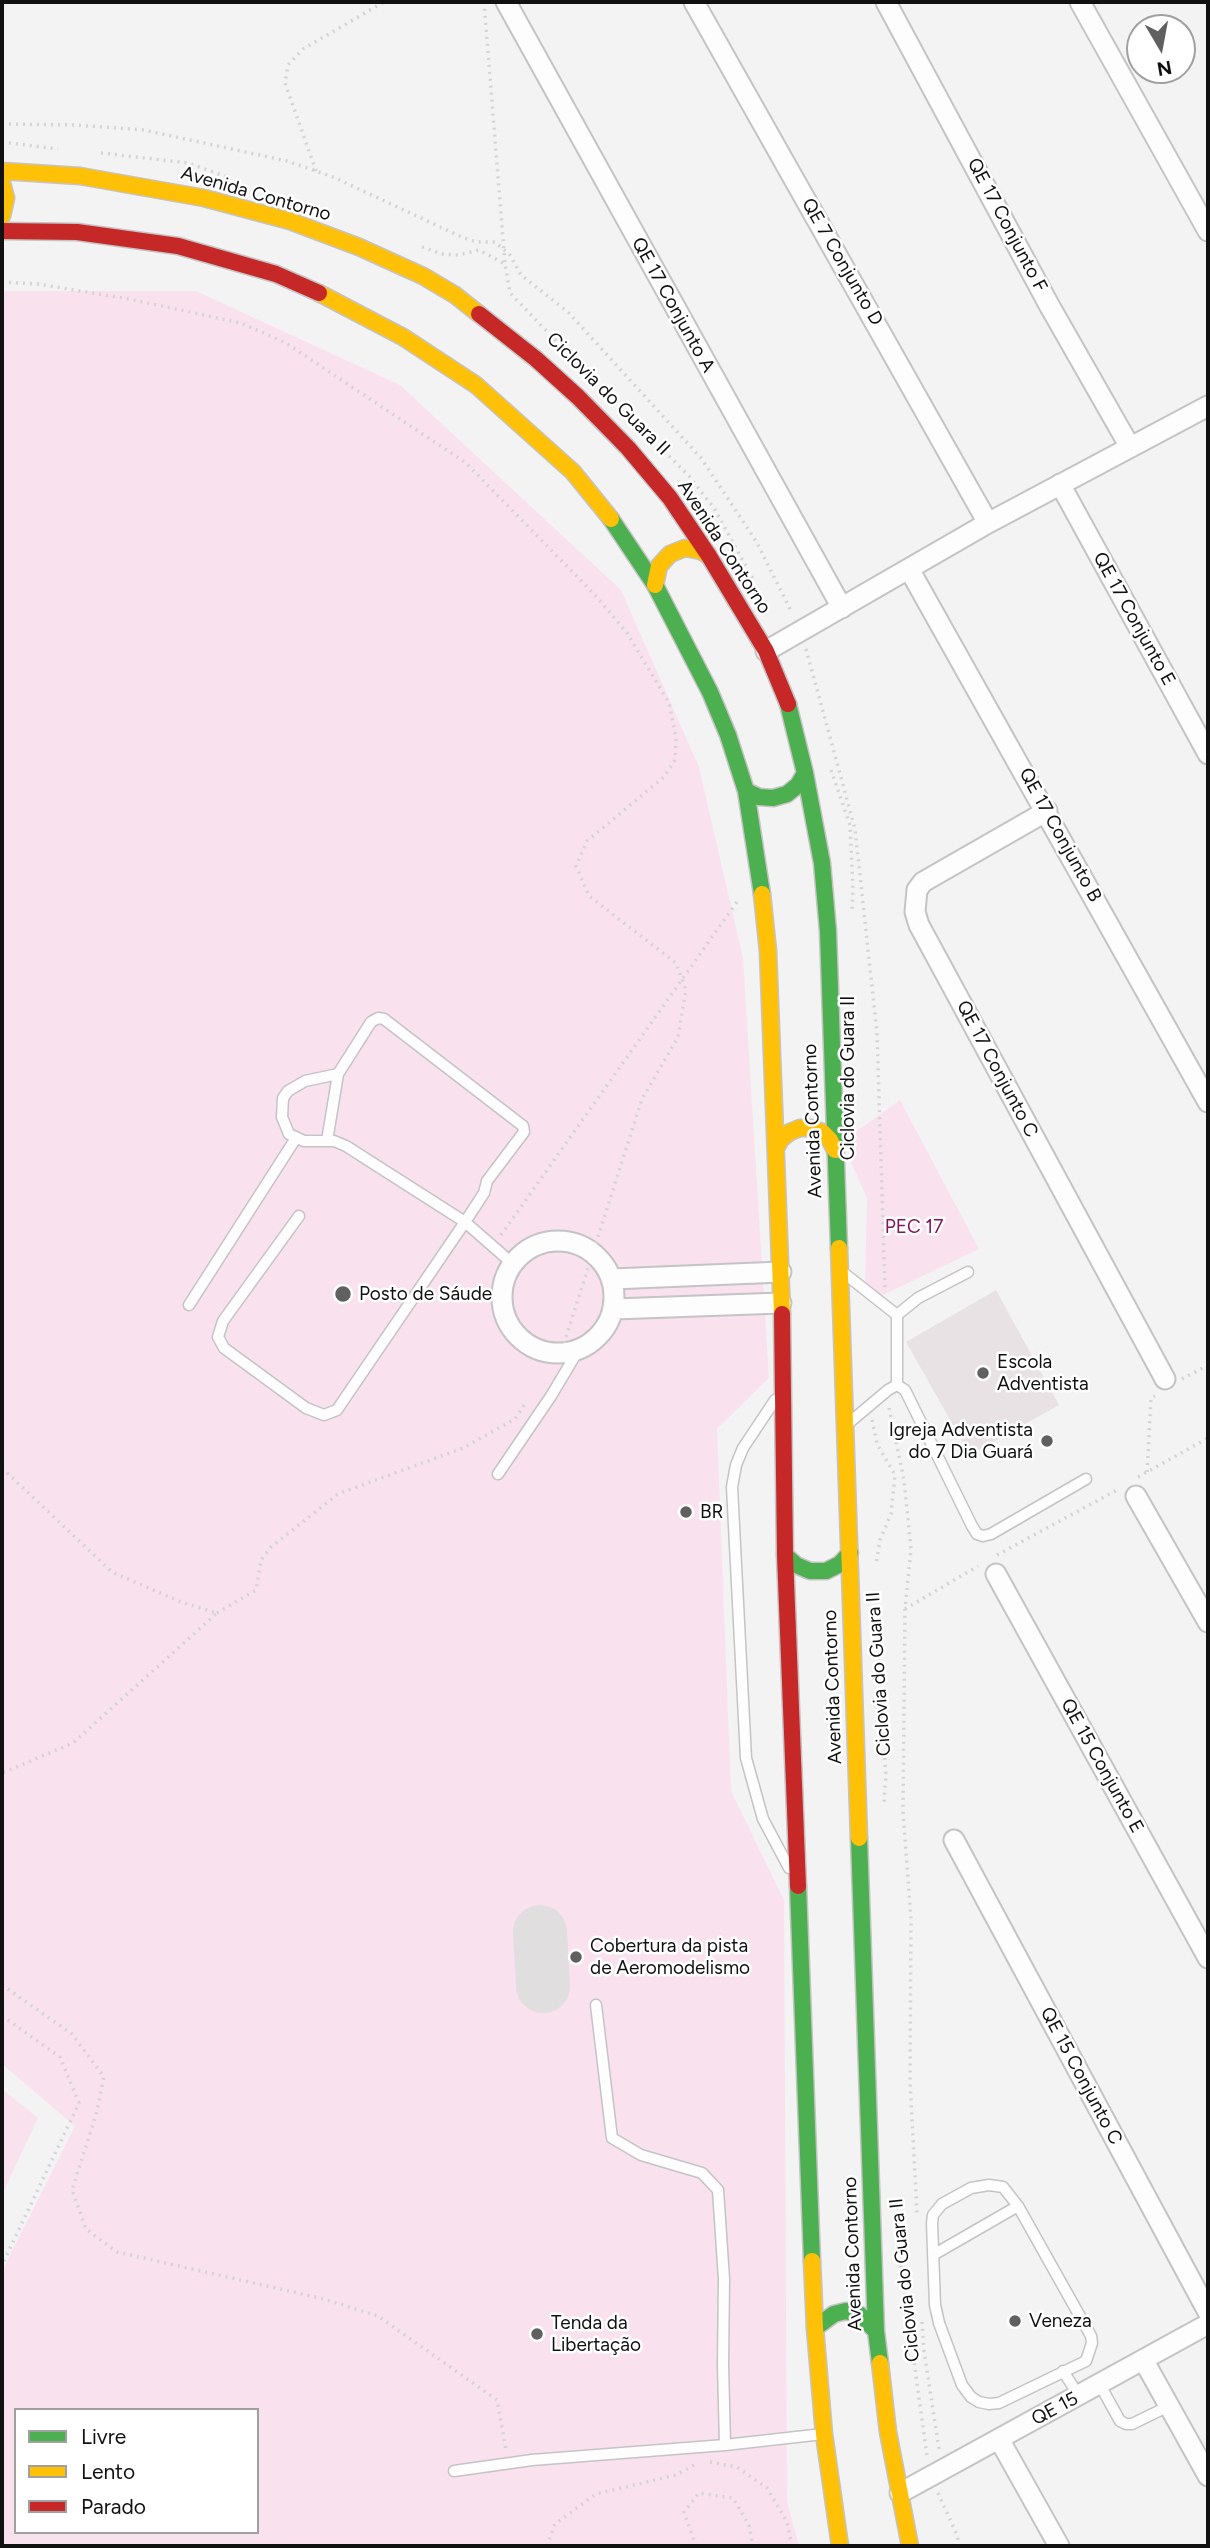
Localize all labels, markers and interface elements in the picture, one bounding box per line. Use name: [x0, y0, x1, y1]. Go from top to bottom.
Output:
north arrow: [1126, 14, 1196, 84]
text: N: [1155, 56, 1174, 81]
street label: QE 17 Conjunto F: [962, 154, 1052, 296]
street label: Avenida Contorno: [178, 162, 334, 226]
street label: QE 7 Conjunto D: [796, 194, 888, 330]
street label: QE 17 Conjunto A: [626, 234, 720, 376]
street label: Ciclovia do Guara II: [542, 328, 674, 460]
street label: Avenida Contorno: [672, 476, 776, 618]
street label: QE 17 Conjunto E: [1088, 548, 1180, 690]
street label: QE 17 Conjunto B: [1014, 764, 1106, 906]
street label: Ciclovia do Guara II: [837, 996, 859, 1160]
street label: QE 17 Conjunto C: [951, 997, 1043, 1141]
street label: Avenida Contorno: [799, 1043, 827, 1199]
park label: PEC 17: [885, 1216, 943, 1238]
place label: Posto de Sáude: [359, 1283, 492, 1305]
marker: Posto de Sáude: [333, 1284, 353, 1304]
place label: Escola Adventista: [997, 1351, 1089, 1395]
marker: Escola Adventista: [975, 1365, 991, 1381]
place label: Igreja Adventista do 7 Dia Guará: [889, 1419, 1033, 1463]
marker: Igreja Adventista do 7 Dia Guará: [1039, 1433, 1055, 1449]
place label: BR: [700, 1501, 724, 1523]
marker: BR: [678, 1504, 694, 1520]
street label: Ciclovia do Guara II: [862, 1591, 896, 1757]
street label: Avenida Contorno: [819, 1609, 847, 1765]
street label: QE 15 Conjunto E: [1056, 1695, 1148, 1837]
place label: Cobertura da pista de Aeromodelismo: [590, 1935, 750, 1979]
marker: Cobertura da pista de Aeromodelismo: [568, 1949, 584, 1965]
street label: QE 15 Conjunto C: [1035, 2003, 1127, 2149]
street label: Avenida Contorno: [839, 2176, 867, 2332]
street label: Ciclovia do Guara II: [885, 2197, 925, 2363]
place label: Veneza: [1029, 2310, 1092, 2332]
place label: Tenda da Libertação: [551, 2312, 641, 2356]
marker: Veneza: [1007, 2313, 1023, 2329]
marker: Tenda da Libertação: [529, 2326, 545, 2342]
street label: QE 15: [1028, 2387, 1082, 2431]
legend: [14, 2408, 259, 2534]
text: Livre: [81, 2424, 126, 2449]
text: Lento: [81, 2459, 135, 2484]
text: Parado: [81, 2494, 146, 2519]

